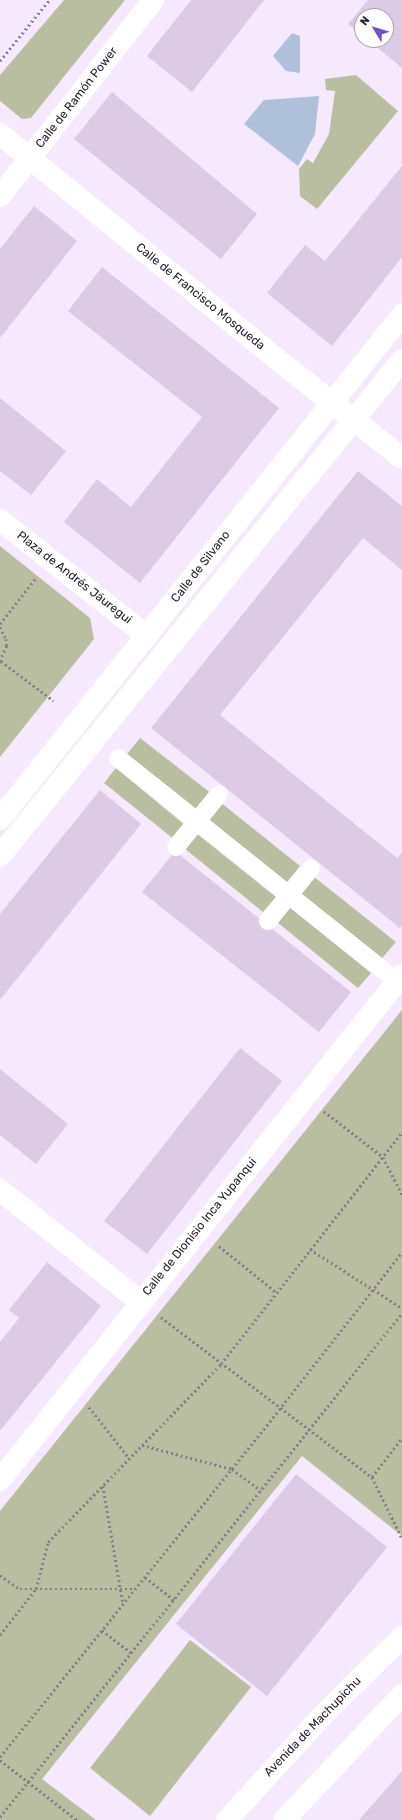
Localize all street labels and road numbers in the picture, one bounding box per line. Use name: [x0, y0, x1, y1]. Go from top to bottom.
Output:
street label: Calle de Ramón Power: [33, 45, 121, 151]
street label: Calle de Francisco Mosqueda: [133, 241, 267, 353]
street label: Calle de Silvano: [168, 528, 234, 606]
street label: Plaza de Andrés Jáuregui: [14, 529, 134, 627]
street label: Calle de Dionisio Inca Yupanqui: [140, 1155, 260, 1299]
street label: Avenida de Machupichu: [262, 1674, 364, 1780]

